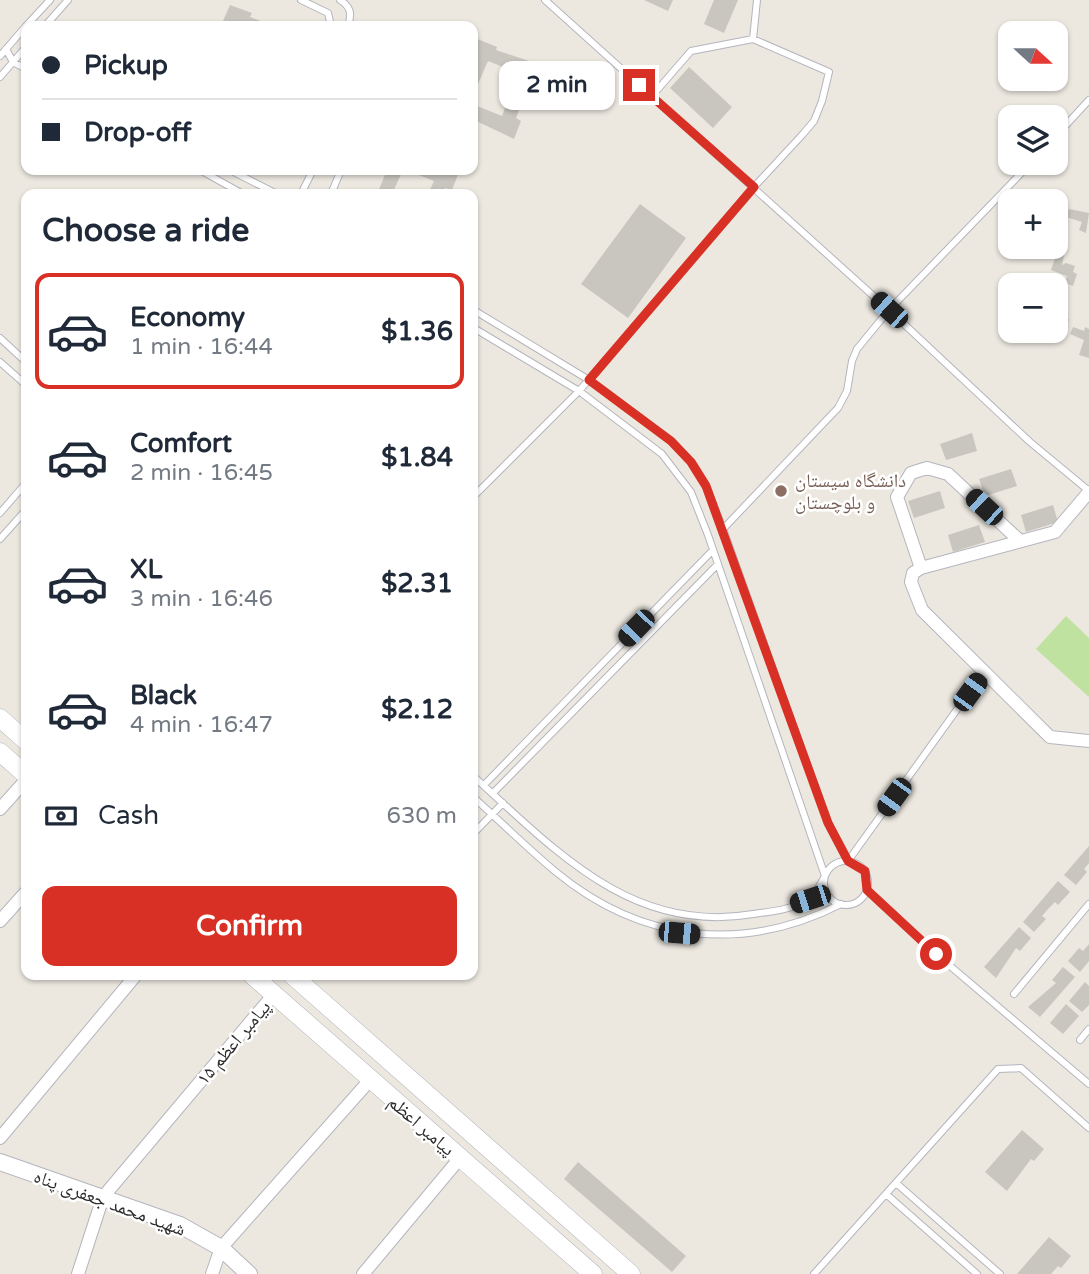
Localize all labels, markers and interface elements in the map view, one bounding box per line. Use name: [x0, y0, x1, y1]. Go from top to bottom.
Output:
north arrow: [998, 21, 1068, 91]
map controls: [998, 21, 1068, 343]
text: Pickup: [84, 50, 168, 81]
callout: 2 min: [499, 60, 614, 110]
route end: [623, 69, 655, 101]
text: 2 min: [526, 71, 588, 99]
button: layers: [998, 105, 1068, 175]
text: Drop-off: [84, 117, 191, 148]
button: +: [998, 189, 1068, 259]
text: Choose a ride: [42, 212, 249, 250]
button: −: [998, 273, 1068, 343]
car: [867, 288, 912, 332]
icon: car: [46, 300, 109, 363]
text: Economy: [130, 302, 245, 333]
text: $1.36: [381, 316, 453, 347]
text: 1 min · 16:44: [130, 333, 273, 361]
icon: car: [46, 426, 109, 489]
text: Comfort: [130, 428, 232, 459]
text: $1.84: [381, 442, 453, 473]
text: 2 min · 16:45: [130, 459, 273, 487]
place label: دانشگاه سیستان و بلوچستان: [795, 470, 906, 514]
marker: دانشگاه سیستان و بلوچستان: [773, 483, 789, 499]
car: [962, 485, 1007, 529]
icon: car: [46, 552, 109, 615]
text: XL: [130, 554, 162, 585]
text: $2.31: [381, 568, 453, 599]
text: 3 min · 16:46: [130, 585, 273, 613]
car: [614, 606, 659, 650]
car: [950, 669, 991, 715]
icon: car: [46, 678, 109, 741]
text: Black: [130, 680, 197, 711]
text: $2.12: [381, 694, 453, 725]
text: 4 min · 16:47: [130, 711, 273, 739]
car: [874, 774, 915, 820]
icon: cash: [42, 797, 80, 835]
text: Cash: [98, 800, 159, 831]
text: 630 m: [387, 802, 457, 830]
car: [787, 883, 834, 915]
button: Confirm: [42, 886, 457, 966]
car: [658, 921, 701, 945]
route start: [920, 938, 952, 970]
street label: پیامبر اعظم ۱۵: [192, 996, 276, 1090]
street label: پیامبر اعظم: [383, 1091, 459, 1161]
street label: شهید محمد جعفری پناه: [31, 1165, 189, 1241]

